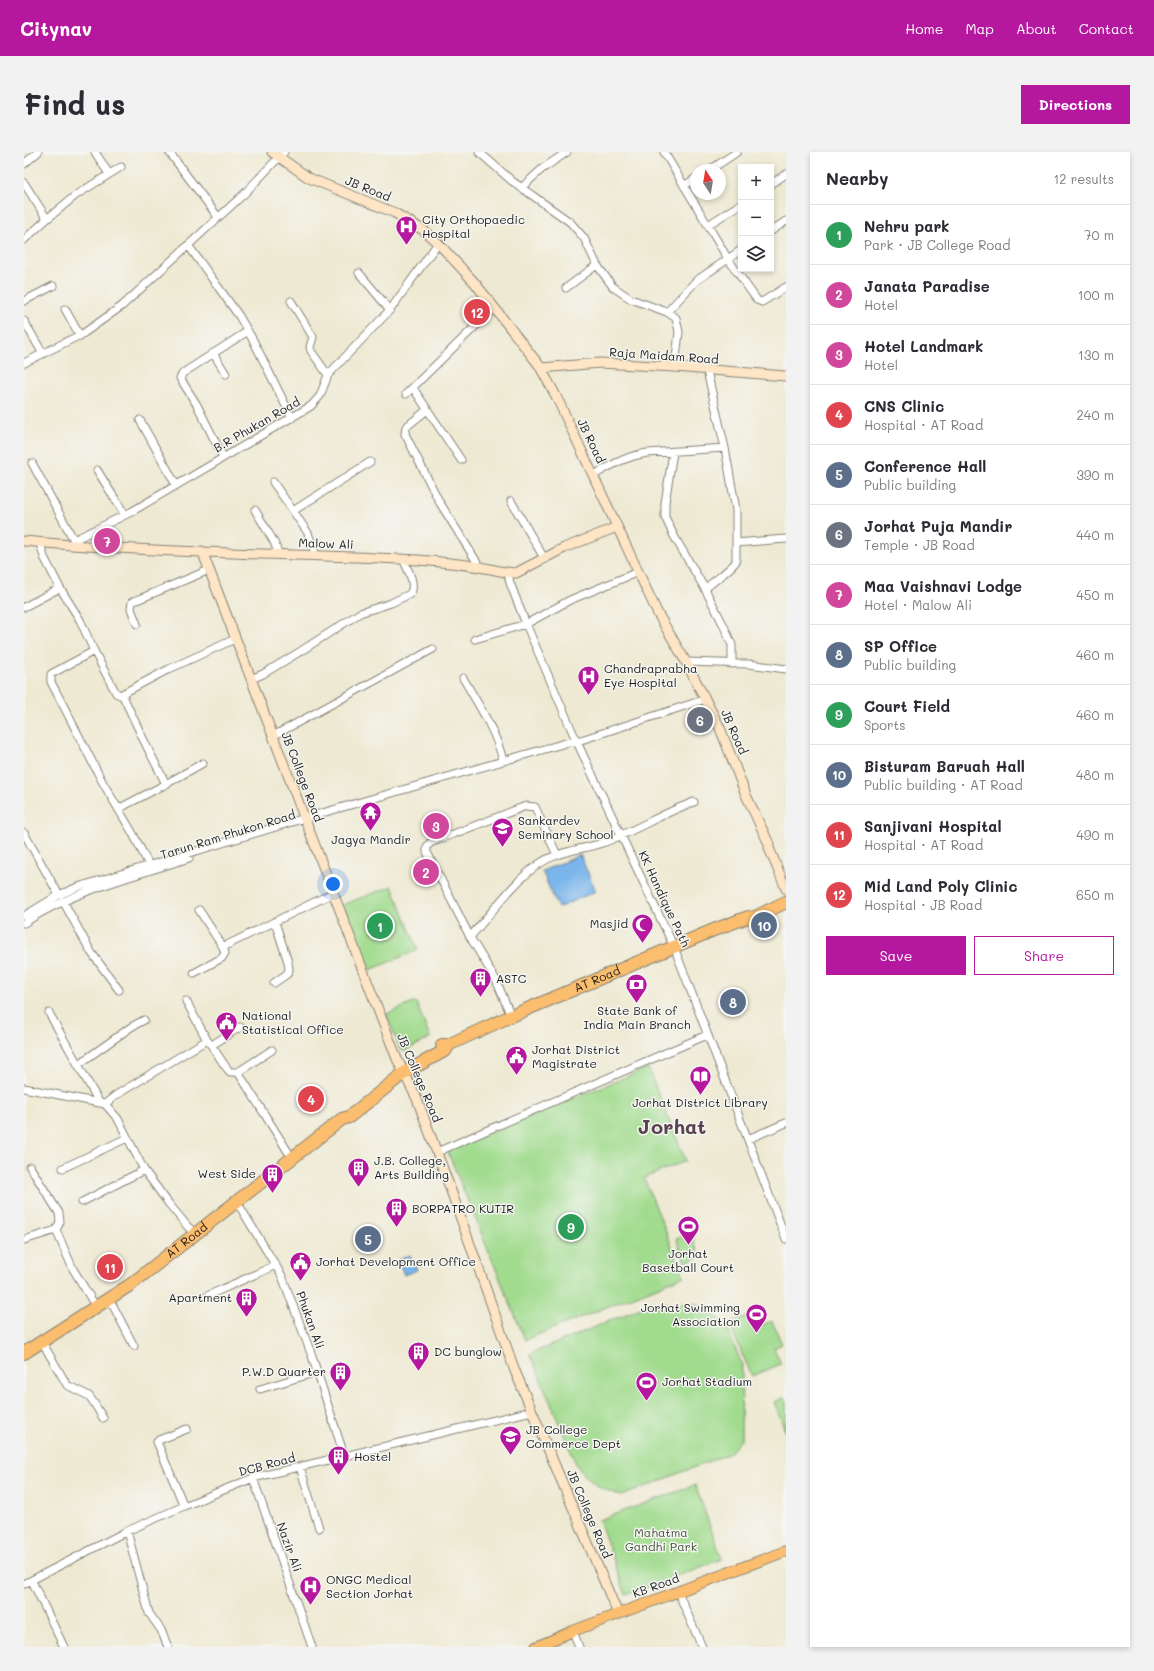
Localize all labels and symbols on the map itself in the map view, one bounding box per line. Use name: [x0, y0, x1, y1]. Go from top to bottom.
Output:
north arrow: [690, 164, 726, 200]
street label: JB Road: [343, 172, 394, 205]
place label: City Orthopaedic Hospital: [422, 211, 525, 241]
hospital icon: City Orthopaedic Hospital: [393, 214, 419, 247]
pin: 12: [464, 297, 490, 327]
street label: Raja Maidam Road: [609, 343, 720, 367]
street label: B.R Phukan Road: [210, 393, 303, 455]
street label: JB Road: [574, 416, 610, 466]
pin: 7: [94, 526, 120, 556]
street label: Malow Ali: [298, 534, 354, 552]
place label: Chandraprabha Eye Hospital: [604, 660, 697, 690]
hospital icon: Chandraprabha Eye Hospital: [576, 663, 602, 696]
pin: 6: [687, 705, 713, 735]
street label: JB Road: [718, 707, 752, 757]
street label: JB College Road: [278, 729, 328, 824]
temple icon: Jagya Mandir: [358, 800, 384, 833]
street label: Tarun Ram Phukon Road: [158, 806, 298, 862]
pin: 3: [423, 811, 449, 841]
place label: Sankardev Seminary School: [518, 812, 614, 842]
school or university icon: Sankardev Seminary School: [489, 815, 515, 848]
place label: Jagya Mandir: [331, 831, 411, 847]
street label: KK Handique Path: [636, 848, 694, 950]
pin: 2: [413, 857, 439, 887]
your location: [323, 874, 343, 894]
pin: 10: [751, 910, 777, 940]
pin: 1: [367, 911, 393, 941]
mosque icon: Masjid: [630, 911, 656, 944]
place label: Masjid: [590, 915, 628, 931]
street label: AT Road: [571, 961, 623, 995]
building icon: ASTC: [468, 966, 494, 999]
place label: ASTC: [496, 970, 527, 986]
bank icon: State Bank of India Main Branch: [624, 971, 650, 1004]
pin: 8: [720, 987, 746, 1017]
place label: State Bank of India Main Branch: [583, 1002, 691, 1032]
place label: National Statistical Office: [242, 1007, 344, 1037]
public building icon: National Statistical Office: [213, 1010, 239, 1043]
street label: JB College Road: [394, 1031, 446, 1125]
place label: Jorhat District Magistrate: [532, 1041, 620, 1071]
public building icon: Jorhat District Magistrate: [504, 1044, 530, 1077]
library icon: Jorhat District Library: [687, 1063, 713, 1096]
pin: 4: [298, 1084, 324, 1114]
place label: Jorhat District Library: [632, 1094, 768, 1110]
district label: Jorhat: [638, 1113, 706, 1139]
place label: J.B. College, Arts Building: [374, 1152, 449, 1182]
building icon: J.B. College, Arts Building: [346, 1155, 372, 1188]
building icon: West Side: [259, 1161, 285, 1194]
place label: West Side: [198, 1165, 256, 1181]
building icon: BORPATRO KUTIR: [384, 1196, 410, 1229]
place label: BORPATRO KUTIR: [412, 1200, 514, 1216]
pin: 9: [558, 1212, 584, 1242]
sports icon: Jorhat Basetball Court: [675, 1214, 701, 1247]
street label: AT Road: [162, 1218, 211, 1261]
pin: 5: [355, 1224, 381, 1254]
place label: Jorhat Basetball Court: [642, 1245, 734, 1275]
public building icon: Jorhat Development Office: [288, 1249, 314, 1282]
pin: 11: [97, 1252, 123, 1282]
place label: Jorhat Development Office: [316, 1253, 476, 1269]
building icon: Apartment: [234, 1285, 260, 1318]
place label: Apartment: [169, 1289, 232, 1305]
street label: Phukan Ali: [293, 1289, 329, 1351]
place label: Jorhat Swimming Association: [641, 1299, 740, 1329]
sports icon: Jorhat Swimming Association: [743, 1302, 769, 1335]
building icon: DC bunglow: [405, 1339, 431, 1372]
place label: DC bunglow: [434, 1343, 502, 1359]
building icon: P.W.D Quarter: [328, 1359, 354, 1392]
place label: P.W.D Quarter: [242, 1363, 326, 1379]
sports icon: Jorhat Stadium: [633, 1369, 659, 1402]
place label: Jorhat Stadium: [662, 1373, 752, 1389]
place label: JB College Commerce Dept: [526, 1421, 621, 1451]
school or university icon: JB College Commerce Dept: [497, 1424, 523, 1457]
building icon: Hostel: [326, 1444, 352, 1477]
place label: Hostel: [354, 1448, 391, 1464]
street label: DCB Road: [237, 1449, 297, 1479]
street label: JB College Road: [564, 1467, 616, 1561]
street label: Nazir Ali: [274, 1520, 306, 1574]
park label: Mahatma Gandhi Park: [625, 1524, 697, 1554]
street label: KB Road: [630, 1569, 682, 1601]
place label: ONGC Medical Section Jorhat: [326, 1571, 413, 1601]
hospital icon: ONGC Medical Section Jorhat: [297, 1574, 323, 1607]

